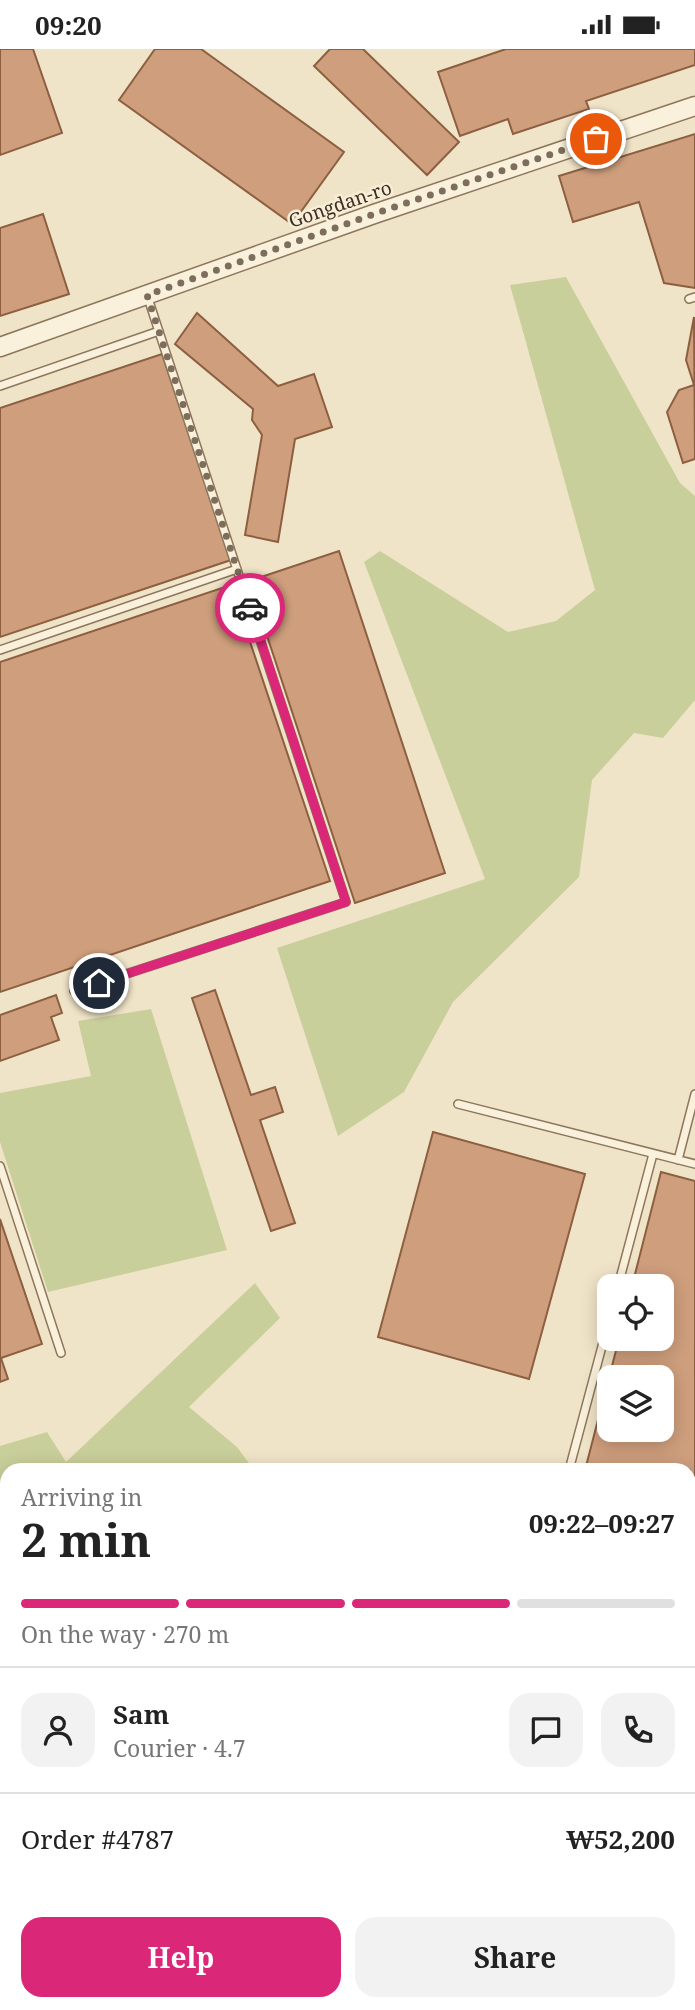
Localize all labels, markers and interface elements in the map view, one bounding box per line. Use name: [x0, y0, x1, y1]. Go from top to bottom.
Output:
text: 09:20: [35, 7, 102, 43]
pin: [566, 109, 626, 169]
icon: bag: [577, 120, 615, 158]
street label: Gongdan-ro: [285, 174, 395, 234]
courier: [215, 573, 285, 643]
icon: car: [231, 589, 269, 627]
pin: [69, 953, 129, 1013]
icon: home: [80, 964, 118, 1002]
map controls: [597, 1274, 674, 1442]
button: locate: [597, 1274, 674, 1351]
button: layers: [597, 1365, 674, 1442]
text: Arriving in: [21, 1481, 142, 1513]
text: 09:22–09:27: [529, 1505, 675, 1541]
text: 2 min: [21, 1508, 151, 1570]
text: On the way · 270 m: [21, 1618, 229, 1650]
button: person: [21, 1693, 95, 1767]
button: chat: [509, 1693, 583, 1767]
button: phone: [601, 1693, 675, 1767]
text: Sam: [113, 1696, 169, 1732]
text: Courier · 4.7: [113, 1732, 246, 1764]
text: Order #4787: [21, 1821, 174, 1857]
text: ₩52,200: [566, 1821, 675, 1857]
button: Help: [21, 1917, 341, 1997]
button: Share: [355, 1917, 675, 1997]

